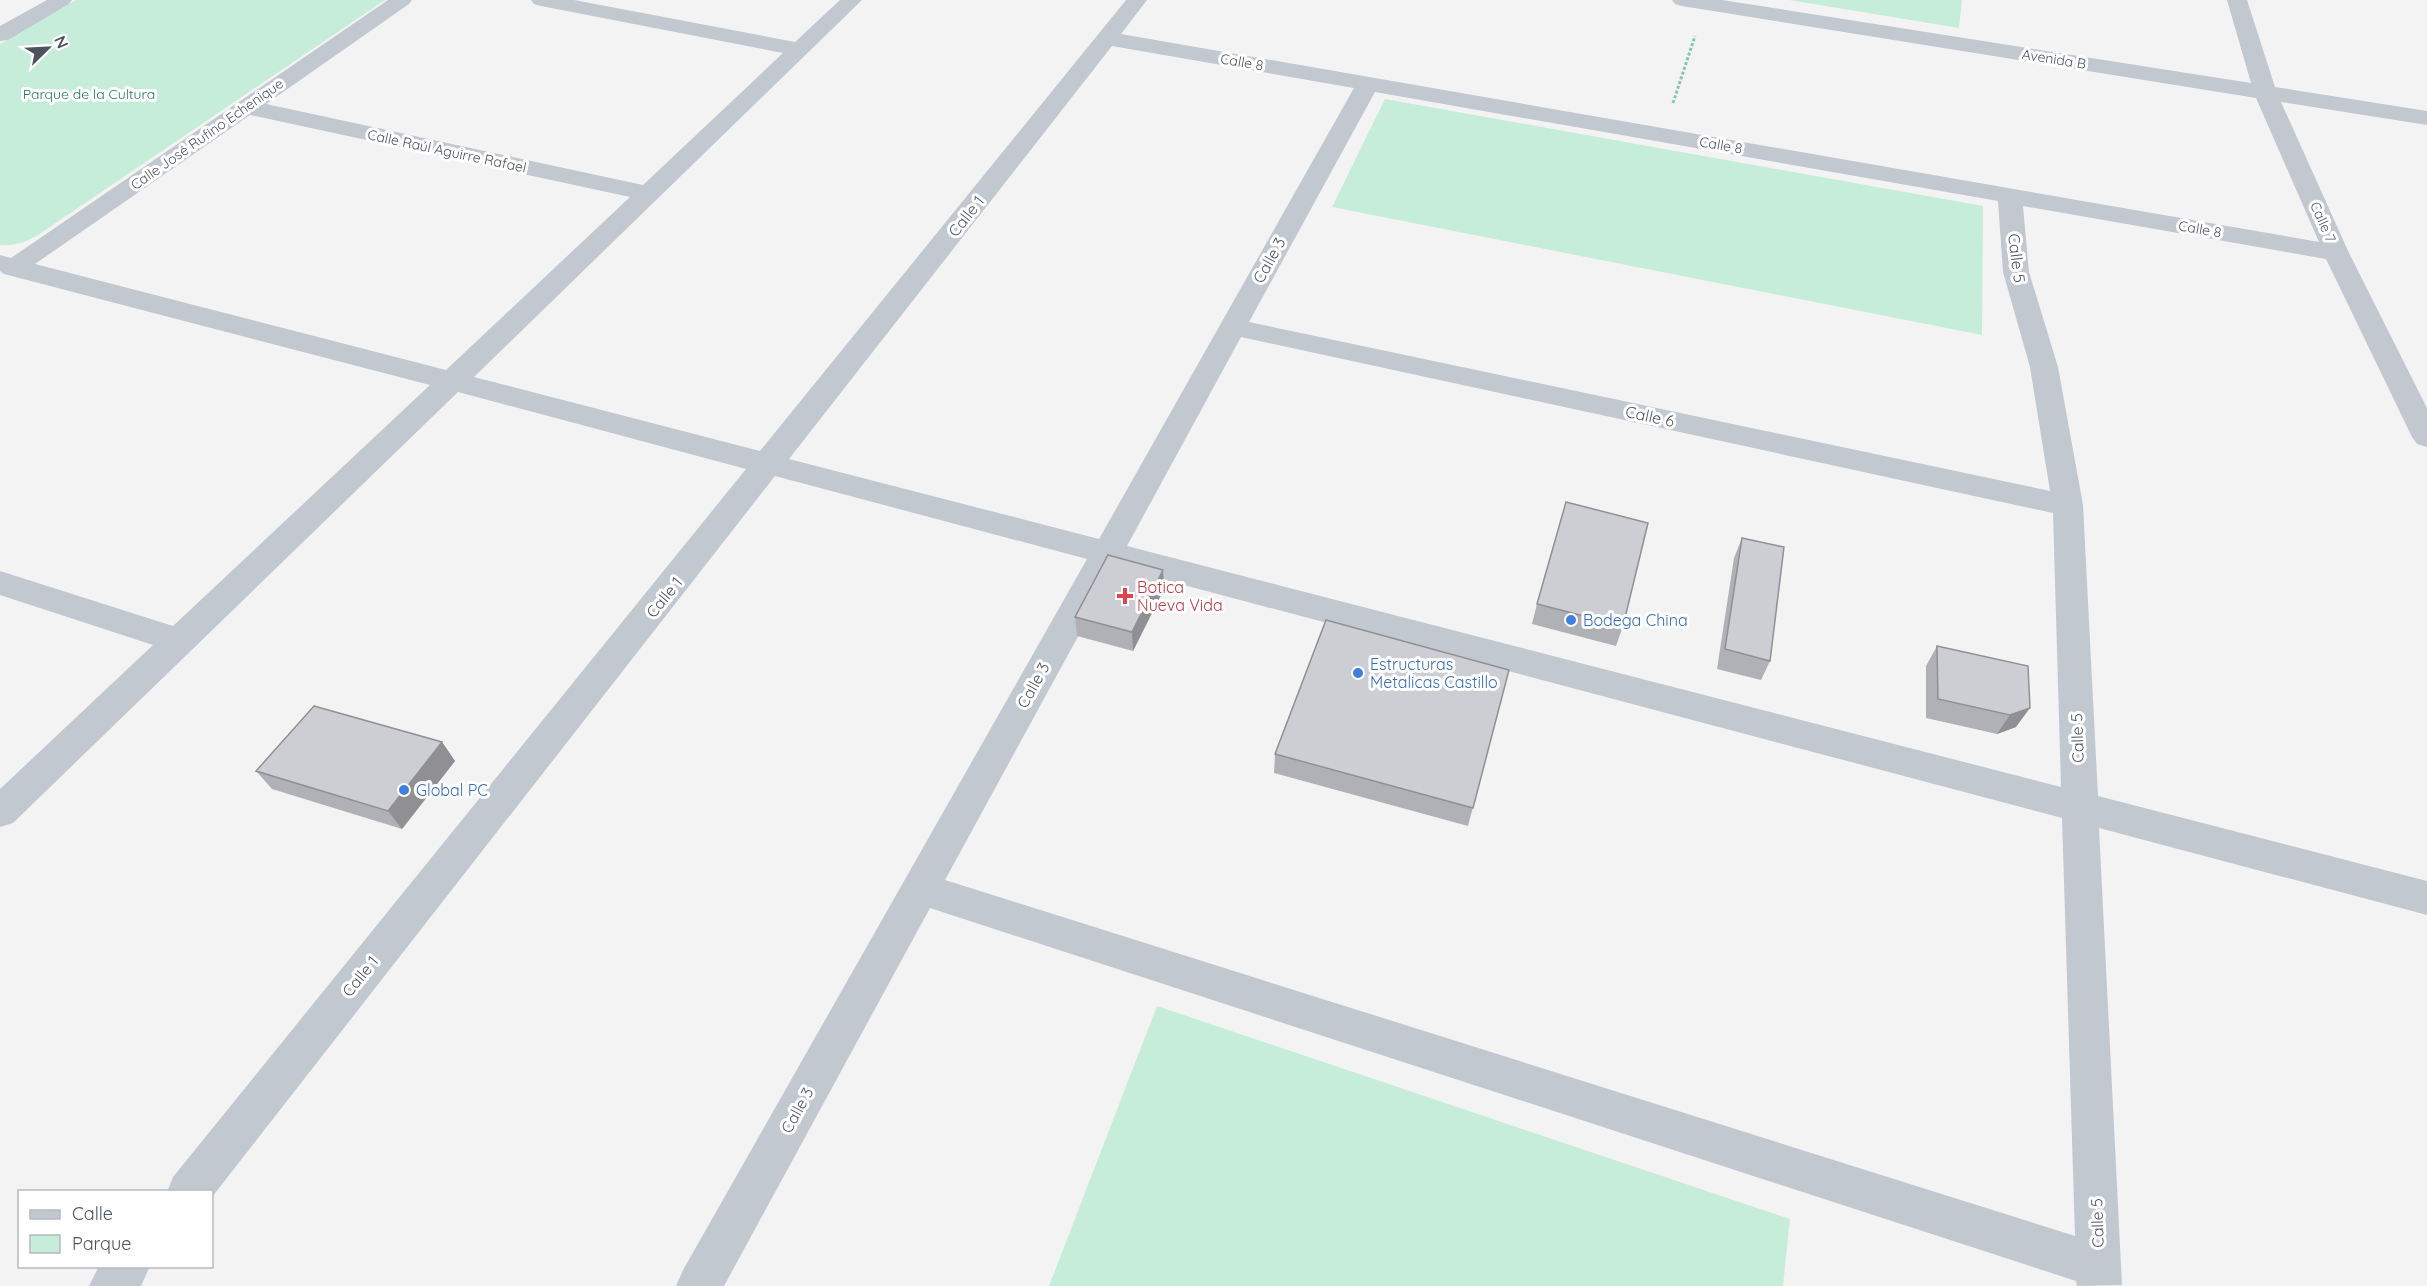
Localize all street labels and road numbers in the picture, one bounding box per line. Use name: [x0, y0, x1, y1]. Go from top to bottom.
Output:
street label: Avenida B: [2021, 45, 2087, 73]
street label: Calle 8: [1219, 49, 1265, 75]
street label: Calle José Rufino Echenique: [127, 74, 287, 194]
street label: Calle Raúl Aguirre Rafael: [366, 125, 528, 177]
street label: Calle 8: [1698, 132, 1744, 158]
street label: Calle 1: [944, 191, 988, 241]
street label: Calle 7: [2306, 199, 2340, 245]
street label: Calle 8: [2177, 216, 2223, 242]
street label: Calle 5: [2004, 232, 2030, 284]
street label: Calle 3: [1248, 234, 1290, 286]
street label: Calle 6: [1624, 401, 1677, 431]
street label: Calle 1: [642, 573, 686, 621]
street label: Calle 3: [1012, 659, 1054, 711]
street label: Calle 5: [2066, 713, 2088, 763]
street label: Calle 1: [338, 952, 382, 1000]
street label: Calle 3: [776, 1084, 818, 1136]
street label: Calle 5: [2086, 1198, 2108, 1248]

